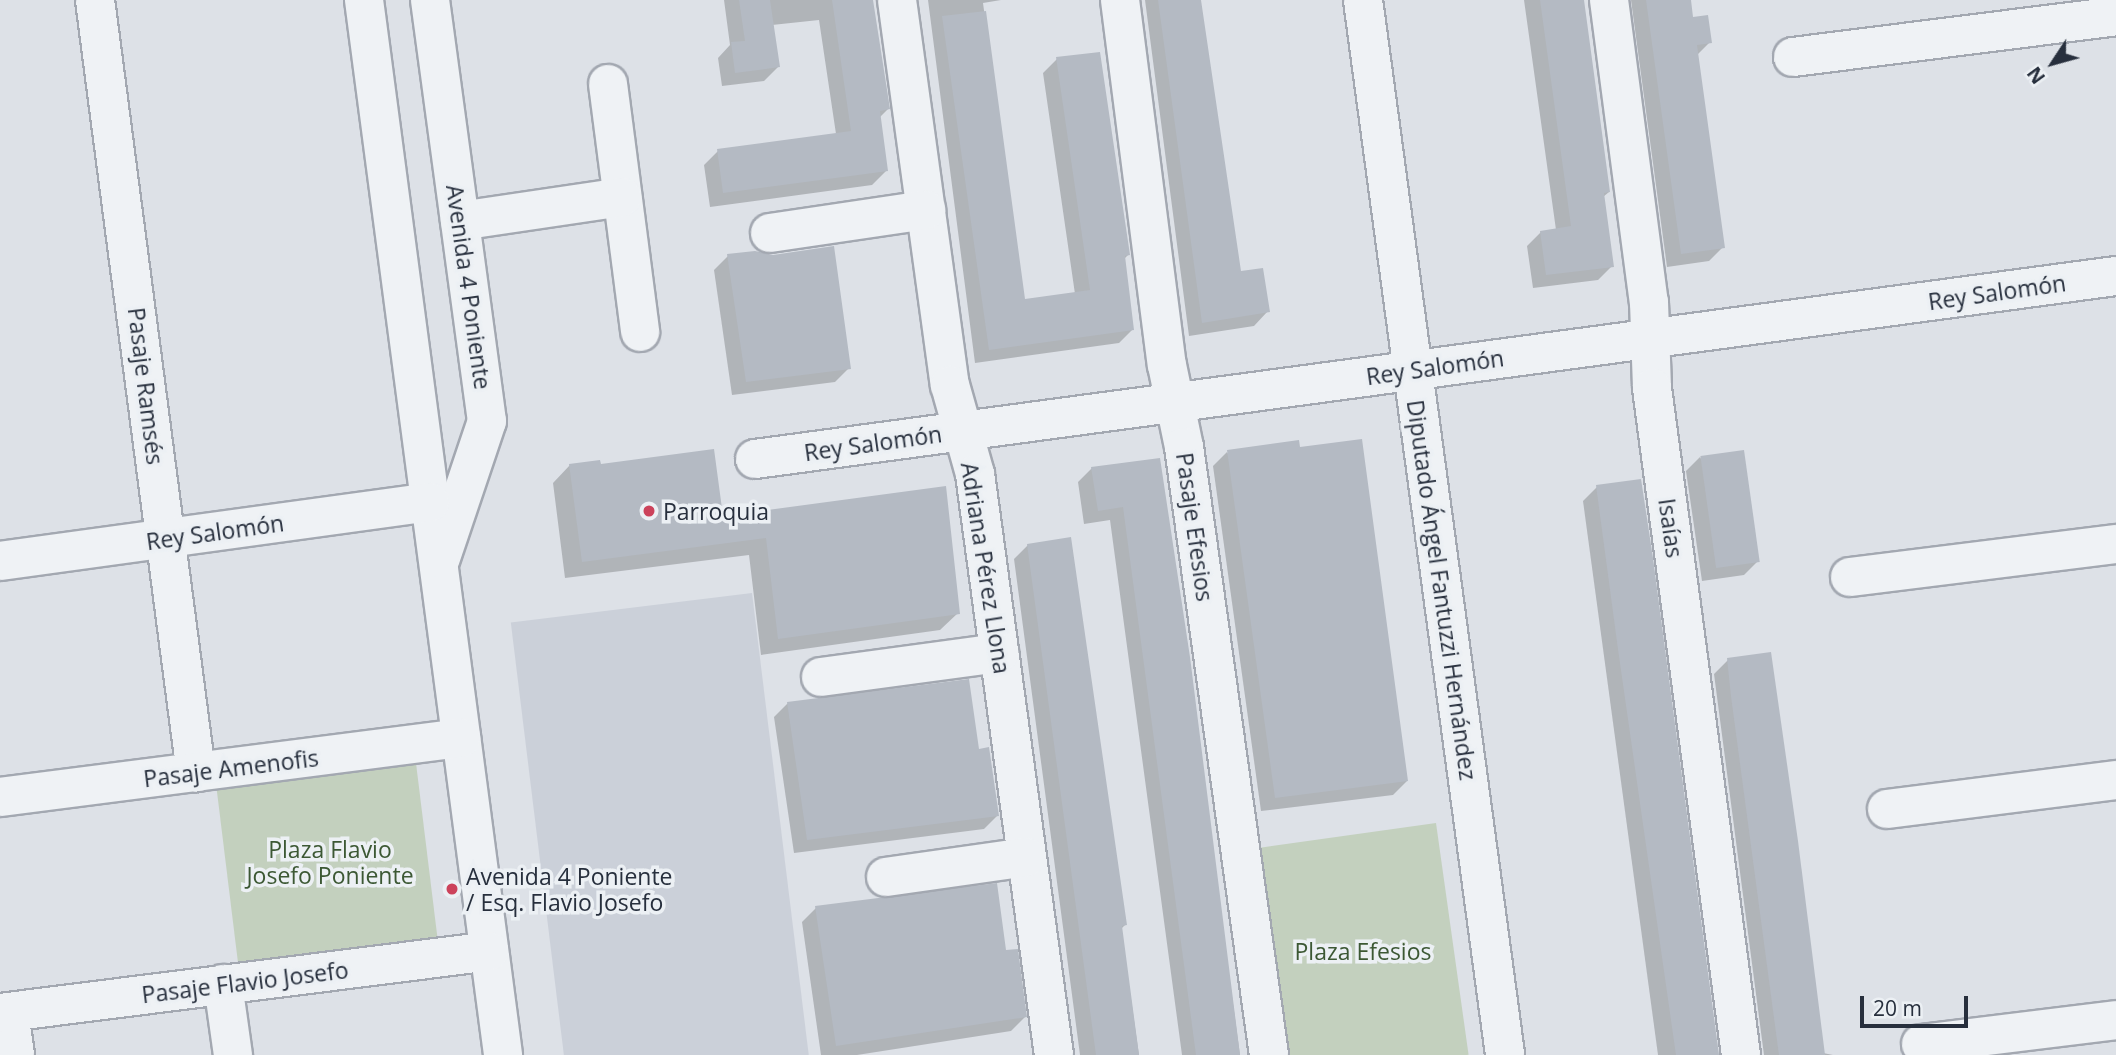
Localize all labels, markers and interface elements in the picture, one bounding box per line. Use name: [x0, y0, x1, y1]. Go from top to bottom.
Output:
north arrow: [2018, 28, 2088, 98]
text: N: [2021, 61, 2051, 89]
street label: Avenida 4 Poniente: [441, 183, 497, 391]
street label: Rey Salomón: [1926, 269, 2068, 315]
street label: Pasaje Ramsés: [123, 306, 169, 466]
street label: Rey Salomón: [1364, 344, 1506, 390]
street label: Diputado Ángel Fantuzzi Hernández: [1402, 398, 1482, 782]
street label: Rey Salomón: [802, 420, 944, 466]
street label: Pasaje Efesios: [1171, 451, 1219, 603]
street label: Adriana Pérez Llona: [956, 460, 1016, 676]
place label: Parroquia: [663, 497, 769, 525]
street label: Isaías: [1653, 497, 1689, 559]
marker: Parroquia: [641, 503, 657, 519]
street label: Rey Salomón: [144, 509, 286, 555]
street label: Pasaje Amenofis: [142, 744, 320, 792]
park label: Plaza Flavio Josefo Poniente: [246, 835, 414, 889]
place label: Avenida 4 Poniente / Esq. Flavio Josefo: [466, 862, 673, 916]
marker: Avenida 4 Poniente / Esq. Flavio Josefo: [444, 881, 460, 897]
park label: Plaza Efesios: [1295, 937, 1431, 965]
street label: Pasaje Flavio Josefo: [140, 956, 350, 1008]
scale bar: [1864, 982, 1972, 1026]
text: 20 m: [1873, 994, 1922, 1022]

